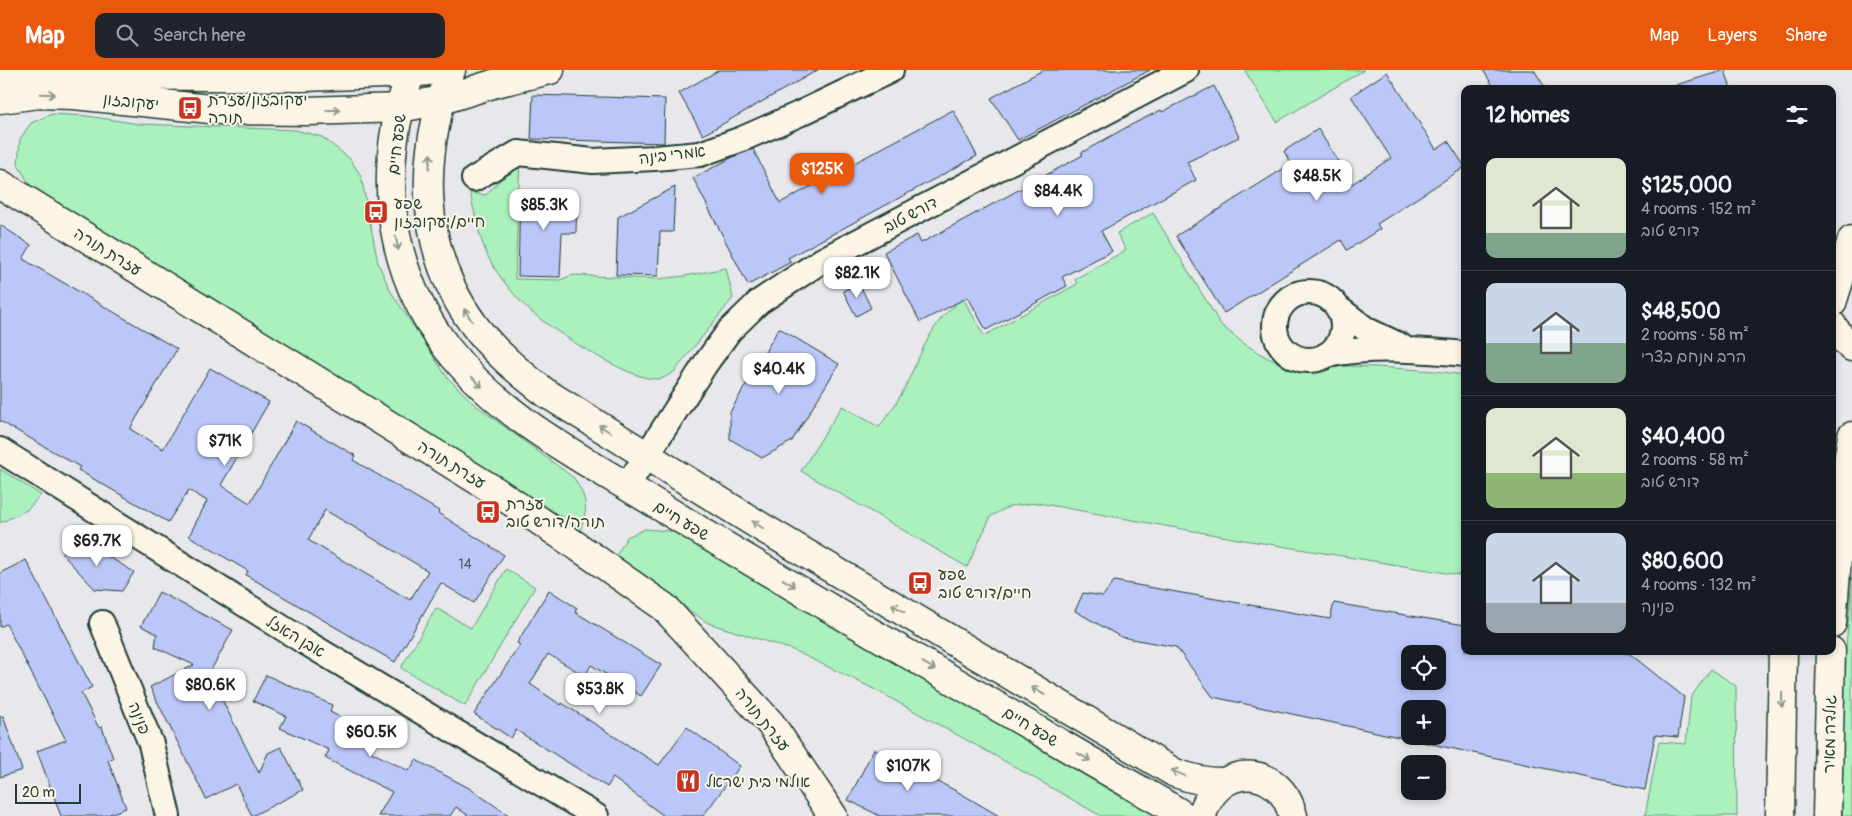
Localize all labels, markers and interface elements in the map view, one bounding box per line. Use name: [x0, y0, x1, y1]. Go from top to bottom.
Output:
search box: [95, 13, 445, 58]
text: Map: [25, 21, 65, 50]
icon: search: [113, 21, 141, 49]
text: Search here: [153, 23, 246, 47]
text: Map: [1650, 24, 1679, 47]
text: Layers: [1707, 24, 1757, 47]
text: Share: [1785, 24, 1827, 47]
street label: יעקובזון: [102, 89, 160, 115]
one-way arrow: [40, 90, 56, 99]
place label: יעקובזון/עזרת תורה: [207, 90, 307, 128]
bus stop icon: יעקובזון/עזרת תורה: [177, 95, 203, 121]
icon: filters: [1783, 101, 1811, 129]
text: 12 homes: [1486, 102, 1569, 129]
one-way arrow: [324, 106, 340, 115]
street label: שפע חיים: [383, 112, 411, 176]
street label: אמרי בינה: [638, 141, 707, 169]
pin: $125K: [787, 152, 857, 195]
one-way arrow: [425, 153, 435, 169]
text: $125K: [801, 159, 843, 179]
pin: $48.5K: [1276, 160, 1358, 202]
text: $48.5K: [1293, 166, 1341, 186]
text: $125,000: [1641, 172, 1732, 199]
pin: $84.4K: [1017, 174, 1099, 217]
icon: home: [1526, 178, 1586, 238]
text: $84.4K: [1034, 181, 1082, 201]
pin: $85.3K: [503, 189, 585, 231]
street label: דורש טוב: [880, 192, 941, 237]
place label: שפע חיים/יעקובזון: [394, 194, 485, 232]
text: $85.3K: [520, 195, 568, 215]
bus stop icon: שפע חיים/יעקובזון: [363, 199, 389, 225]
text: 4 rooms · 152 m²: [1641, 199, 1756, 219]
text: דורש טוב: [1641, 221, 1700, 241]
street label: עזרת תורה: [70, 223, 145, 280]
one-way arrow: [393, 234, 403, 250]
pin: $82.1K: [816, 256, 898, 299]
text: $82.1K: [834, 263, 880, 283]
text: $48,500: [1641, 298, 1721, 325]
icon: home: [1526, 303, 1586, 363]
one-way arrow: [462, 308, 473, 322]
text: 2 rooms · 58 m²: [1641, 325, 1749, 345]
text: הרב מנחם בצרי: [1641, 347, 1746, 367]
pin: $40.4K: [738, 352, 820, 395]
text: $40.4K: [753, 359, 805, 379]
one-way arrow: [471, 376, 483, 388]
text: $40,400: [1641, 423, 1725, 450]
pin: $71K: [195, 424, 255, 467]
one-way arrow: [598, 424, 612, 434]
icon: home: [1526, 428, 1586, 488]
text: $71K: [208, 431, 242, 451]
street label: עזרת תורה: [414, 436, 489, 493]
text: 2 rooms · 58 m²: [1641, 450, 1749, 470]
text: דורש טוב: [1641, 472, 1700, 492]
place label: עזרת תורה/דורש טוב: [505, 494, 605, 532]
street label: שפע חיים: [650, 497, 713, 545]
bus stop icon: עזרת תורה/דורש טוב: [475, 499, 501, 525]
one-way arrow: [752, 519, 766, 529]
pin: $69.7K: [56, 524, 138, 567]
text: $69.7K: [73, 531, 121, 551]
text: $80,600: [1641, 548, 1724, 575]
icon: home: [1526, 553, 1586, 613]
house number: 14: [458, 556, 472, 573]
place label: שפע חיים/דורש טוב: [938, 565, 1032, 603]
bus stop icon: שפע חיים/דורש טוב: [907, 570, 933, 596]
text: 4 rooms · 132 m²: [1641, 575, 1756, 595]
one-way arrow: [781, 579, 795, 589]
text: פנינה: [1641, 597, 1674, 617]
one-way arrow: [890, 603, 905, 613]
street label: אבן האזל: [262, 612, 329, 662]
map controls: [1401, 645, 1446, 800]
button: locate: [1401, 645, 1446, 690]
one-way arrow: [921, 661, 935, 671]
pin: $80.6K: [169, 668, 251, 711]
pin: $53.8K: [559, 672, 641, 715]
text: $80.6K: [185, 675, 235, 695]
text: $53.8K: [576, 679, 624, 699]
street label: עזרת תורה: [731, 684, 794, 755]
one-way arrow: [1031, 686, 1045, 696]
one-way arrow: [1777, 692, 1787, 708]
street label: גולדה מאיר: [1819, 694, 1841, 774]
street label: פנינה: [124, 699, 155, 738]
button: +: [1401, 700, 1446, 745]
street label: שפע חיים: [999, 703, 1062, 751]
pin: $60.5K: [330, 716, 412, 758]
text: $60.5K: [346, 722, 396, 742]
pin: $107K: [873, 750, 943, 792]
one-way arrow: [1076, 752, 1091, 762]
button: −: [1401, 755, 1446, 800]
text: $107K: [886, 756, 930, 776]
restaurant icon: אולמי בית ישראל: [675, 768, 701, 794]
one-way arrow: [1171, 768, 1186, 778]
place label: אולמי בית ישראל: [706, 772, 810, 792]
scale bar: [15, 781, 81, 804]
text: 20 m: [22, 784, 55, 801]

